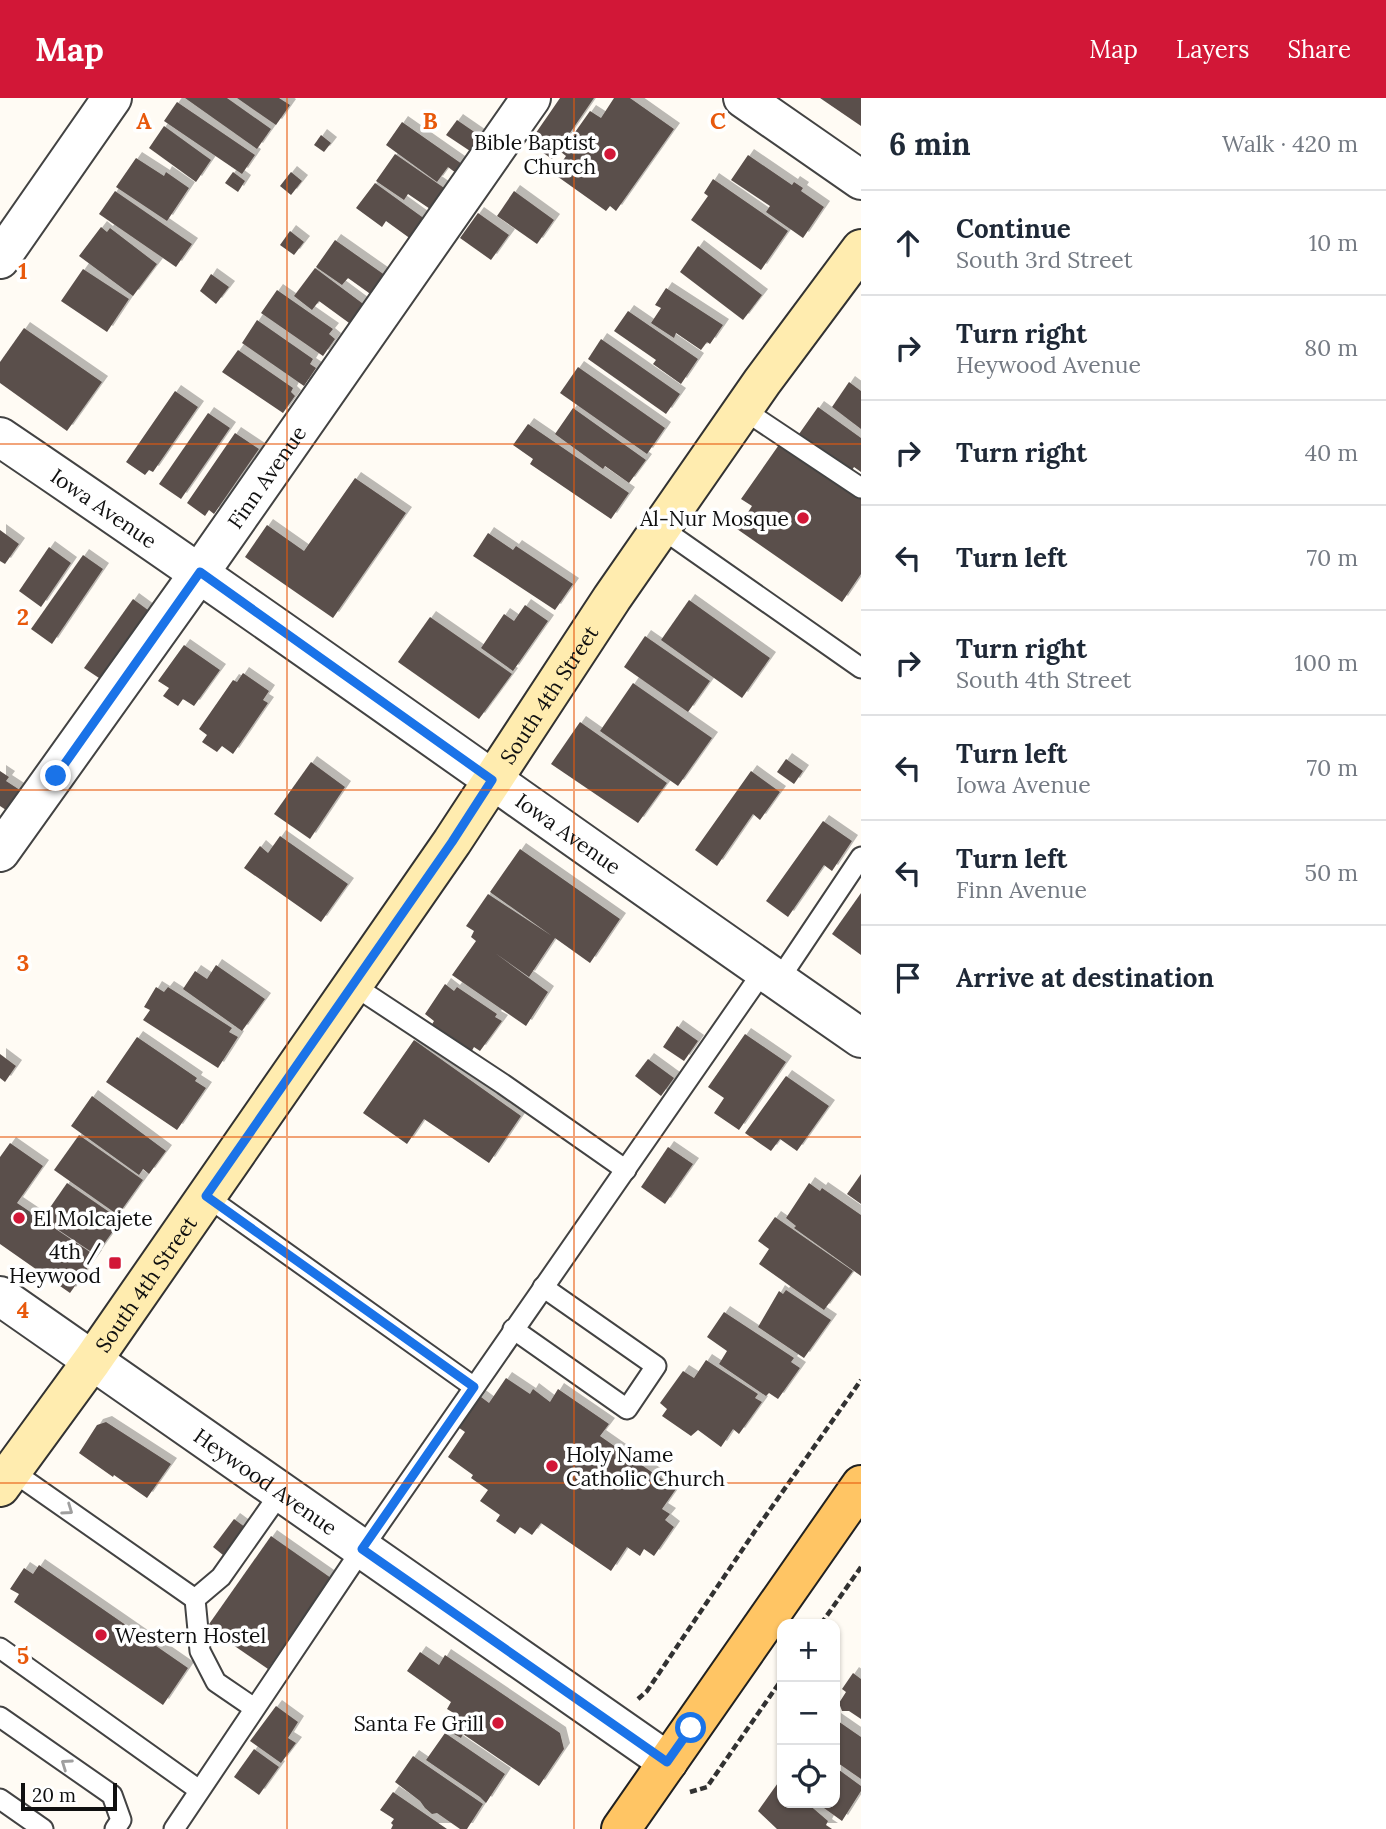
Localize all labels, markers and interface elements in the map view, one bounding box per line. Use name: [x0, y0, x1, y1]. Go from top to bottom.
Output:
text: Map: [35, 28, 104, 70]
text: Map: [1089, 34, 1138, 65]
text: Layers: [1176, 34, 1249, 65]
text: Share: [1287, 34, 1351, 65]
text: A: [136, 106, 152, 135]
text: B: [422, 106, 438, 135]
text: C: [710, 106, 726, 135]
text: 6 min: [889, 125, 971, 163]
place label: Bible Baptist Church: [474, 129, 597, 180]
text: Walk · 420 m: [1222, 129, 1358, 158]
marker: Bible Baptist Church: [602, 146, 618, 162]
text: Continue: [956, 212, 1071, 245]
icon: ahead: [889, 224, 927, 262]
text: 10 m: [1309, 228, 1358, 257]
text: South 3rd Street: [956, 245, 1133, 274]
text: 1: [18, 256, 28, 285]
text: Turn right: [956, 317, 1087, 350]
icon: right: [889, 329, 927, 367]
text: 80 m: [1304, 333, 1358, 362]
text: Heywood Avenue: [956, 350, 1141, 379]
street label: Finn Avenue: [221, 420, 312, 534]
icon: right: [889, 434, 927, 472]
text: Turn right: [956, 436, 1087, 469]
text: 40 m: [1305, 438, 1358, 467]
street label: Iowa Avenue: [46, 462, 162, 554]
place label: Al-Nur Mosque: [639, 505, 789, 532]
marker: Al-Nur Mosque: [795, 510, 811, 526]
icon: left: [889, 539, 927, 577]
text: Turn left: [956, 541, 1067, 574]
text: 70 m: [1307, 543, 1358, 572]
text: 2: [17, 602, 29, 631]
street label: South 4th Street: [493, 619, 604, 769]
text: Turn right: [956, 632, 1087, 665]
icon: right: [889, 644, 927, 682]
text: 100 m: [1294, 648, 1358, 677]
text: South 4th Street: [956, 665, 1131, 694]
text: Turn left: [956, 737, 1067, 770]
icon: left: [889, 749, 927, 787]
text: 70 m: [1307, 753, 1358, 782]
route end: [40, 760, 71, 791]
text: Iowa Avenue: [956, 770, 1091, 799]
street label: Iowa Avenue: [510, 787, 627, 880]
text: Turn left: [956, 842, 1067, 875]
icon: left: [889, 854, 927, 892]
text: 50 m: [1305, 858, 1358, 887]
text: Finn Avenue: [956, 875, 1087, 904]
text: 3: [17, 948, 29, 977]
icon: arrive: [889, 959, 927, 997]
text: Arrive at destination: [956, 961, 1214, 994]
place label: El Molcajete: [33, 1205, 153, 1232]
marker: El Molcajete: [11, 1210, 27, 1226]
street label: South 4th Street: [89, 1210, 203, 1357]
place label: 4th / Heywood: [9, 1238, 102, 1289]
marker: 4th / Heywood: [107, 1255, 123, 1271]
text: 4: [17, 1295, 29, 1324]
street label: Heywood Avenue: [189, 1422, 343, 1541]
place label: Holy Name Catholic Church: [566, 1441, 725, 1492]
marker: Holy Name Catholic Church: [544, 1458, 560, 1474]
one-way arrow: [60, 1502, 73, 1515]
map controls: [777, 1619, 840, 1808]
button: +: [777, 1619, 840, 1682]
place label: Western Hostel: [115, 1622, 266, 1649]
marker: Western Hostel: [93, 1627, 109, 1643]
text: 5: [17, 1641, 29, 1670]
button: −: [777, 1682, 840, 1745]
place label: Santa Fe Grill: [354, 1710, 484, 1737]
route start: [675, 1712, 706, 1743]
marker: Santa Fe Grill: [490, 1715, 506, 1731]
button: locate: [777, 1745, 840, 1808]
one-way arrow: [61, 1760, 74, 1772]
scale bar: [21, 1780, 117, 1812]
text: 20 m: [32, 1783, 76, 1807]

